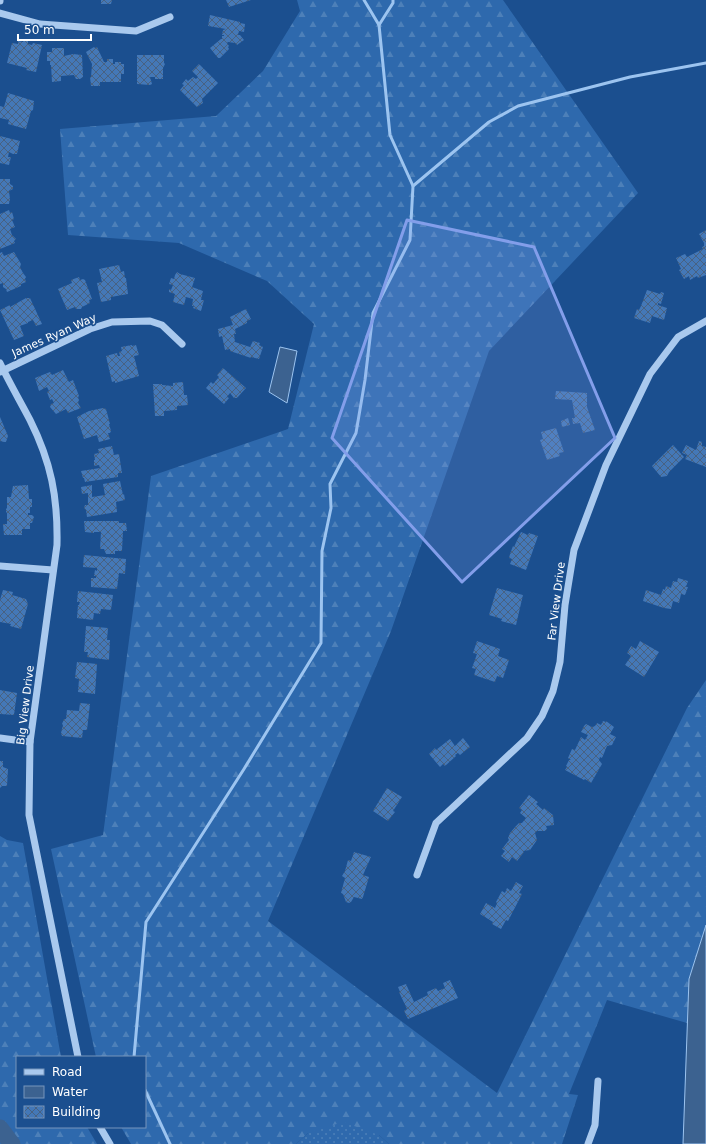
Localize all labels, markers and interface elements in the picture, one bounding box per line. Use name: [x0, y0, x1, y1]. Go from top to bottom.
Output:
scale bar: [18, 16, 91, 42]
text: 50 m: [24, 23, 55, 37]
street label: James Ryan Way: [9, 311, 99, 360]
street label: Far View Drive: [545, 561, 568, 641]
street label: Big View Drive: [14, 664, 37, 746]
legend: [16, 1056, 146, 1128]
text: Road: [52, 1065, 82, 1079]
text: Water: [52, 1085, 88, 1099]
text: Building: [52, 1105, 101, 1119]

